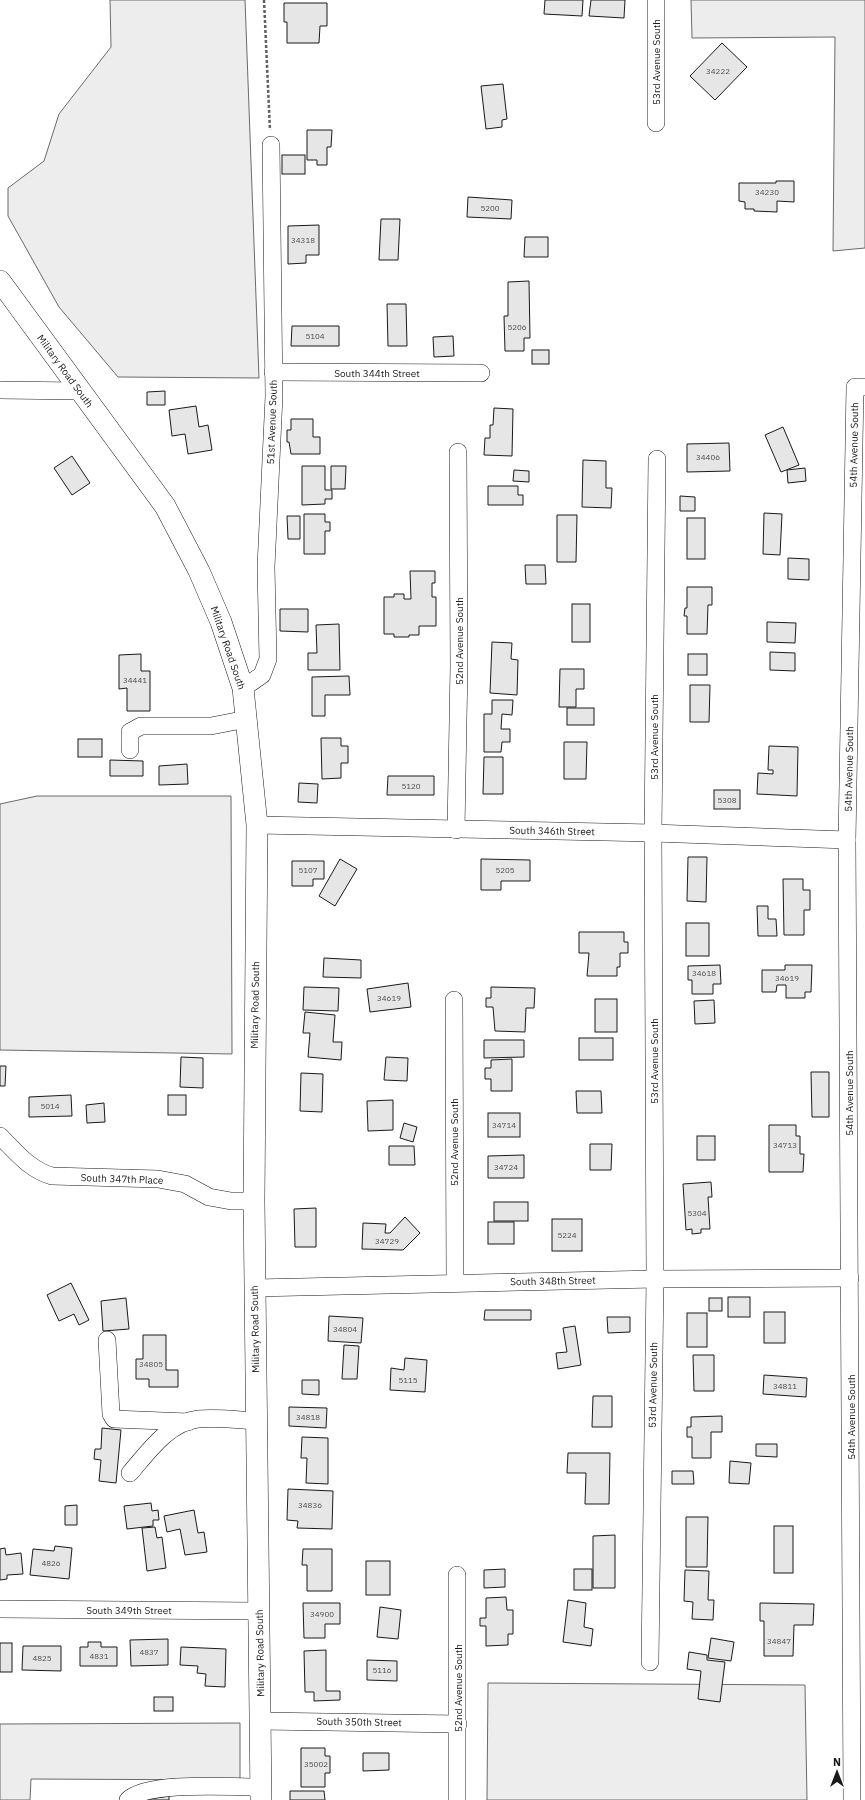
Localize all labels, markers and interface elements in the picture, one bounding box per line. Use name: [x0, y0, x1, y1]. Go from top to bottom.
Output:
street label: 53rd Avenue South: [650, 19, 663, 105]
house number: 34222: [706, 66, 730, 76]
house number: 34230: [755, 187, 779, 197]
house number: 5200: [480, 203, 500, 213]
house number: 34318: [291, 235, 315, 245]
house number: 5206: [507, 322, 527, 332]
house number: 5104: [305, 331, 325, 341]
street label: Military Road South: [34, 332, 96, 410]
street label: South 344th Street: [334, 367, 420, 380]
street label: 51st Avenue South: [264, 379, 280, 465]
street label: 54th Avenue South: [847, 402, 861, 488]
house number: 34406: [696, 452, 720, 462]
street label: 52nd Avenue South: [453, 597, 466, 685]
street label: Military Road South: [208, 605, 248, 691]
house number: 34441: [123, 675, 147, 685]
street label: 53rd Avenue South: [648, 694, 661, 780]
street label: 54th Avenue South: [842, 726, 856, 812]
house number: 5120: [401, 781, 421, 791]
house number: 5308: [717, 795, 737, 805]
street label: South 346th Street: [509, 824, 595, 838]
house number: 5107: [298, 865, 318, 875]
house number: 5205: [495, 865, 515, 875]
street label: Military Road South: [248, 961, 262, 1049]
house number: 34618: [692, 968, 716, 978]
house number: 34619: [775, 973, 799, 983]
house number: 34619: [377, 993, 401, 1003]
street label: 53rd Avenue South: [648, 1018, 661, 1104]
street label: 54th Avenue South: [843, 1050, 856, 1136]
street label: 52nd Avenue South: [448, 1098, 461, 1186]
house number: 5014: [40, 1101, 60, 1111]
house number: 34714: [492, 1120, 516, 1130]
house number: 34713: [773, 1140, 797, 1150]
house number: 34724: [494, 1162, 518, 1172]
street label: South 347th Place: [80, 1171, 164, 1187]
house number: 5304: [687, 1208, 707, 1218]
house number: 5224: [557, 1230, 577, 1240]
house number: 34729: [375, 1236, 399, 1246]
street label: South 348th Street: [510, 1274, 596, 1288]
street label: Military Road South: [248, 1285, 262, 1373]
house number: 34804: [333, 1324, 357, 1334]
street label: 53rd Avenue South: [646, 1342, 660, 1428]
house number: 34805: [139, 1359, 163, 1369]
street label: 54th Avenue South: [845, 1374, 858, 1460]
house number: 5115: [398, 1375, 418, 1385]
house number: 34811: [773, 1381, 797, 1391]
house number: 34818: [296, 1412, 320, 1422]
house number: 34836: [298, 1500, 322, 1510]
house number: 4826: [41, 1558, 61, 1568]
street label: South 349th Street: [86, 1604, 172, 1617]
street label: Military Road South: [253, 1609, 267, 1697]
house number: 34900: [310, 1609, 334, 1619]
house number: 34847: [767, 1636, 791, 1646]
street label: 52nd Avenue South: [452, 1644, 465, 1732]
house number: 4837: [139, 1647, 159, 1657]
house number: 4831: [89, 1651, 109, 1661]
house number: 4825: [32, 1653, 52, 1663]
house number: 5116: [372, 1665, 392, 1675]
street label: South 350th Street: [316, 1715, 402, 1729]
north arrow: [817, 1752, 857, 1792]
text: N: [833, 1755, 841, 1769]
house number: 35002: [304, 1759, 328, 1769]

